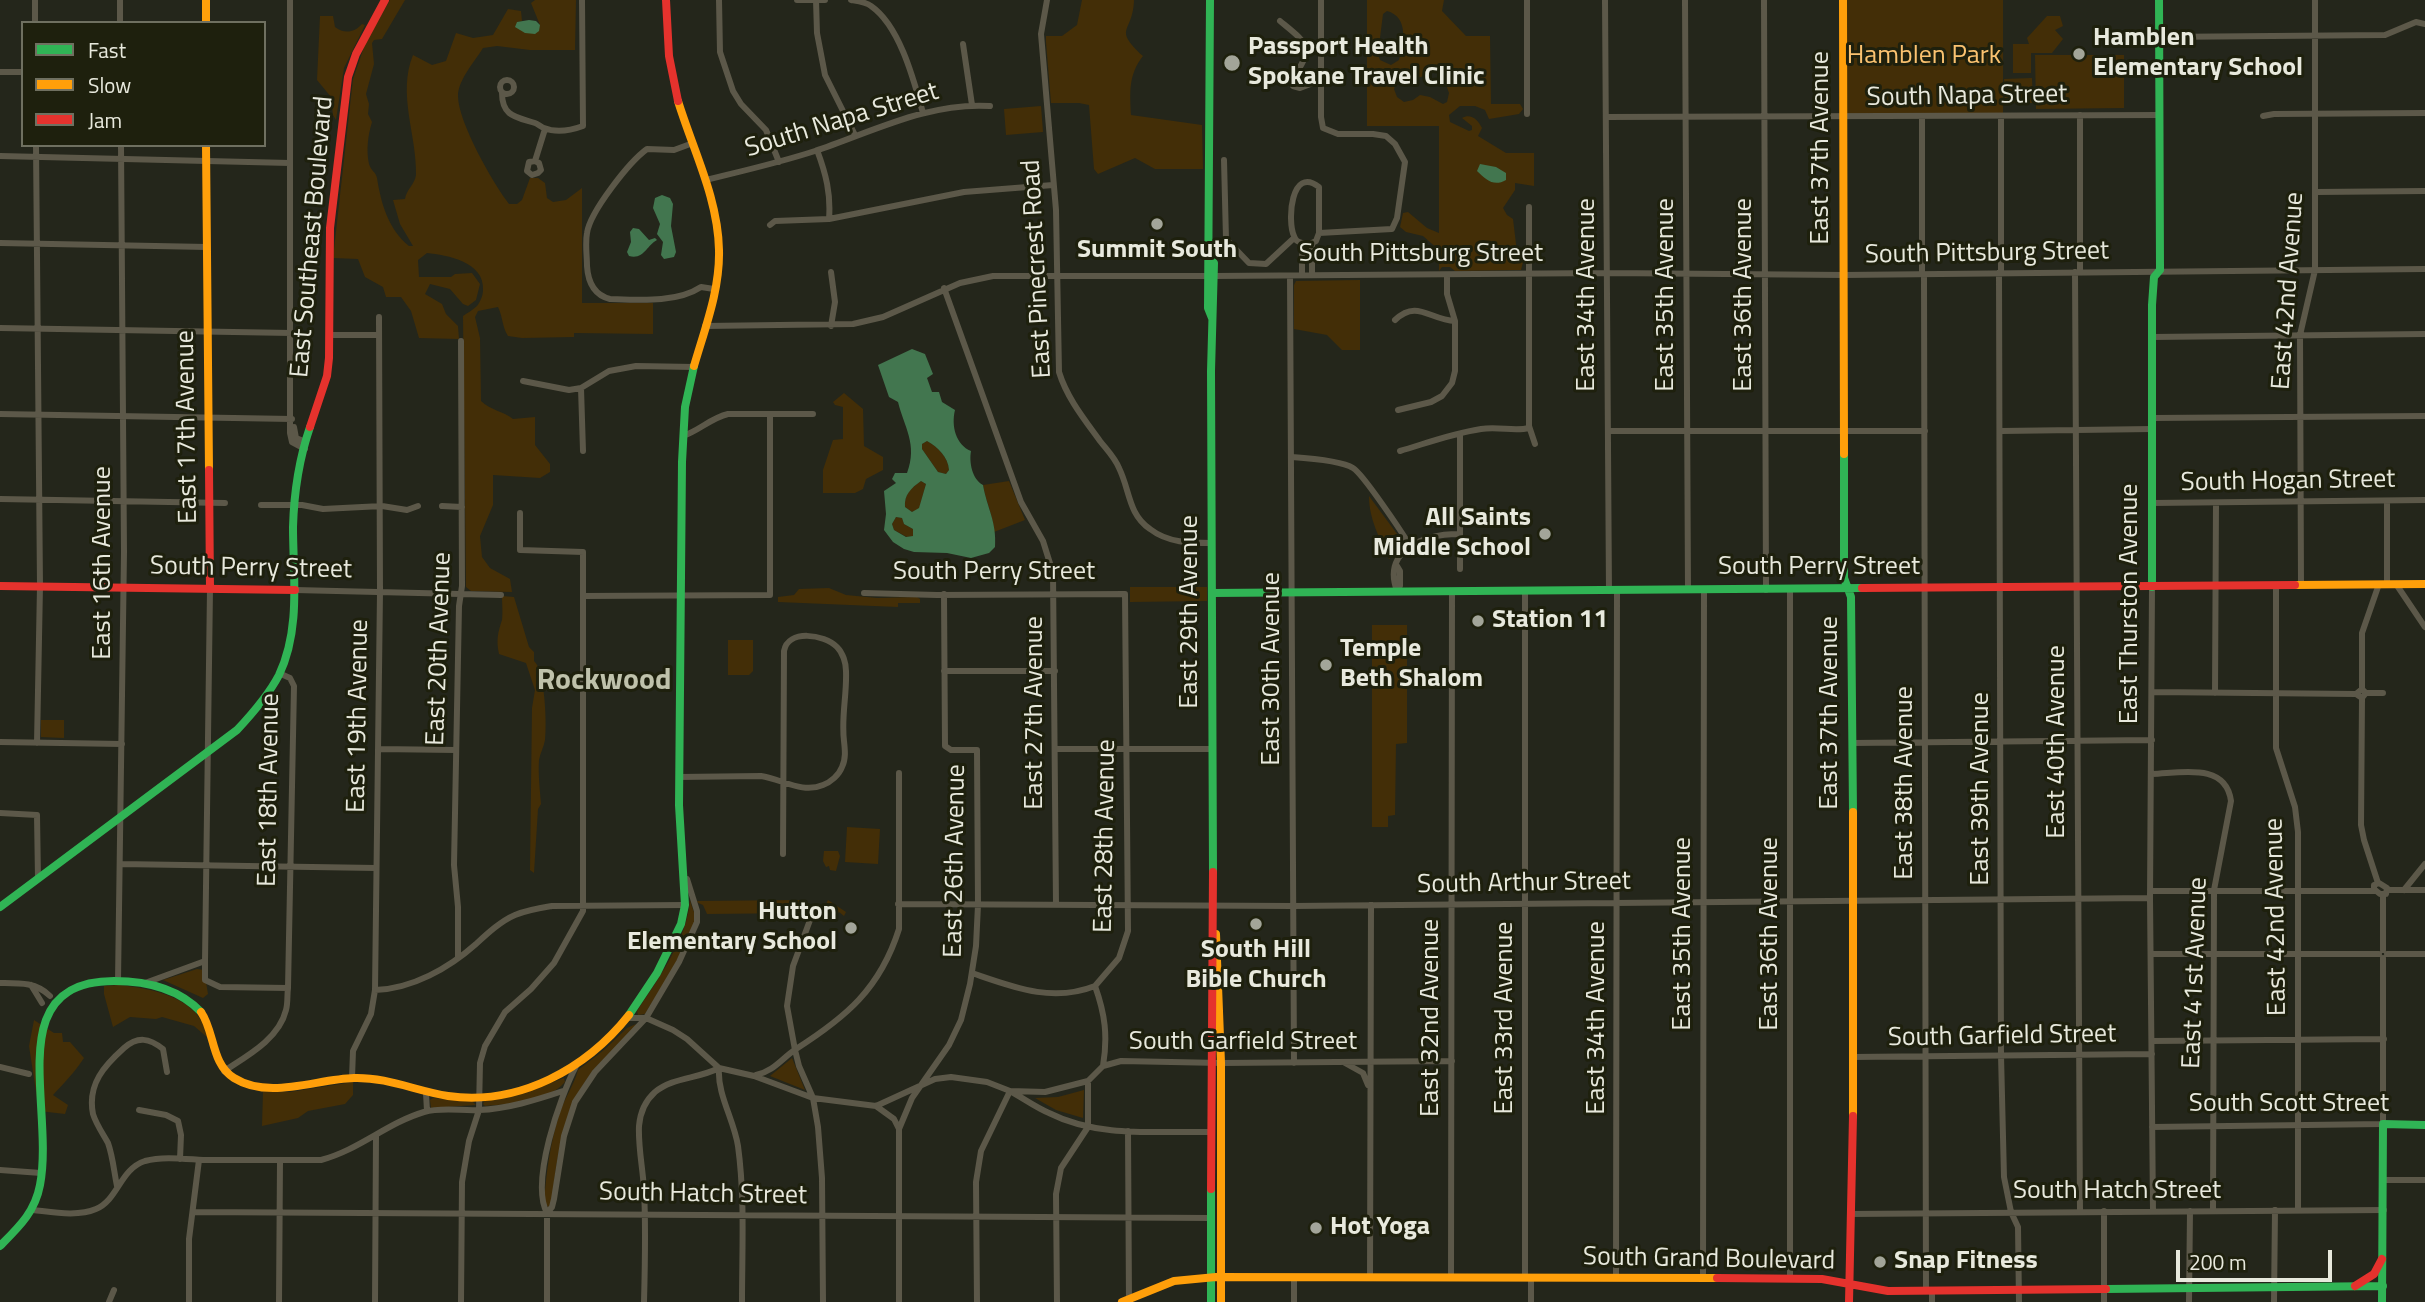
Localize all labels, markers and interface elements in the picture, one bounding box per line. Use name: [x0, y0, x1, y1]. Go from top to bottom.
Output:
legend: [21, 21, 266, 147]
place label: Hamblen Elementary School: [2093, 23, 2303, 84]
place label: Passport Health Spokane Travel Clinic: [1248, 32, 1485, 94]
text: Fast: [88, 34, 126, 66]
park label: Hamblen Park: [1847, 41, 2001, 73]
marker: Hamblen Elementary School: [2071, 46, 2087, 62]
street label: East 37th Avenue: [1806, 51, 1838, 245]
marker: Passport Health Spokane Travel Clinic: [1222, 53, 1242, 73]
text: Slow: [88, 69, 131, 101]
street label: South Napa Street: [742, 77, 942, 165]
street label: South Napa Street: [1866, 80, 2068, 114]
street label: East Southeast Boulevard: [285, 95, 341, 379]
text: Jam: [88, 104, 122, 136]
street label: East Pinecrest Road: [1017, 159, 1059, 379]
street label: East 42nd Avenue: [2267, 191, 2311, 391]
street label: East 34th Avenue: [1572, 198, 1604, 392]
street label: East 35th Avenue: [1651, 198, 1683, 392]
street label: East 36th Avenue: [1729, 198, 1761, 392]
marker: Summit South: [1149, 216, 1165, 232]
place label: Summit South: [1077, 235, 1237, 267]
street label: South Pittsburg Street: [1865, 236, 2109, 272]
street label: South Pittsburg Street: [1299, 239, 1543, 271]
street label: East 17th Avenue: [171, 330, 205, 524]
street label: South Hogan Street: [2180, 465, 2396, 499]
street label: East 16th Avenue: [88, 466, 120, 660]
street label: East Thurston Avenue: [2115, 484, 2147, 724]
place label: All Saints Middle School: [1373, 503, 1531, 564]
street label: East 29th Avenue: [1175, 515, 1207, 709]
marker: All Saints Middle School: [1537, 526, 1553, 542]
street label: South Perry Street: [150, 552, 352, 586]
street label: East 20th Avenue: [421, 552, 459, 746]
street label: South Perry Street: [1718, 552, 1920, 584]
street label: South Perry Street: [893, 557, 1095, 589]
street label: East 30th Avenue: [1257, 572, 1289, 766]
place label: Station 11: [1492, 605, 1608, 637]
marker: Station 11: [1470, 613, 1486, 629]
street label: East 27th Avenue: [1020, 616, 1052, 810]
street label: East 37th Avenue: [1815, 616, 1847, 810]
street label: East 19th Avenue: [342, 619, 376, 813]
place label: Temple Beth Shalom: [1340, 634, 1483, 696]
street label: East 40th Avenue: [2042, 645, 2074, 839]
marker: Temple Beth Shalom: [1318, 657, 1334, 673]
district label: Rockwood: [537, 664, 671, 700]
street label: East 38th Avenue: [1890, 686, 1922, 880]
street label: East 39th Avenue: [1966, 692, 1998, 886]
street label: East 18th Avenue: [253, 693, 287, 887]
street label: East 28th Avenue: [1089, 739, 1123, 933]
street label: East 26th Avenue: [939, 764, 973, 958]
street label: East 42nd Avenue: [2260, 818, 2294, 1016]
street label: East 35th Avenue: [1668, 837, 1700, 1031]
street label: East 36th Avenue: [1755, 837, 1787, 1031]
street label: South Arthur Street: [1417, 867, 1631, 901]
street label: East 41st Avenue: [2177, 877, 2215, 1069]
place label: Hutton Elementary School: [627, 897, 837, 958]
marker: South Hill Bible Church: [1248, 916, 1264, 932]
street label: East 32nd Avenue: [1416, 919, 1448, 1117]
marker: Hutton Elementary School: [843, 920, 859, 936]
street label: East 34th Avenue: [1582, 921, 1614, 1115]
street label: East 33rd Avenue: [1490, 922, 1522, 1114]
place label: South Hill Bible Church: [1185, 935, 1327, 996]
street label: South Garfield Street: [1888, 1019, 2116, 1055]
street label: South Garfield Street: [1129, 1027, 1357, 1059]
street label: South Scott Street: [2189, 1089, 2389, 1121]
street label: South Hatch Street: [2013, 1176, 2221, 1208]
street label: South Hatch Street: [599, 1178, 807, 1212]
place label: Hot Yoga: [1330, 1212, 1430, 1244]
marker: Hot Yoga: [1308, 1220, 1324, 1236]
scale bar: [2180, 1236, 2336, 1280]
street label: South Grand Boulevard: [1583, 1242, 1835, 1278]
place label: Snap Fitness: [1894, 1246, 2038, 1278]
text: 200 m: [2189, 1246, 2246, 1278]
marker: Snap Fitness: [1872, 1254, 1888, 1270]

